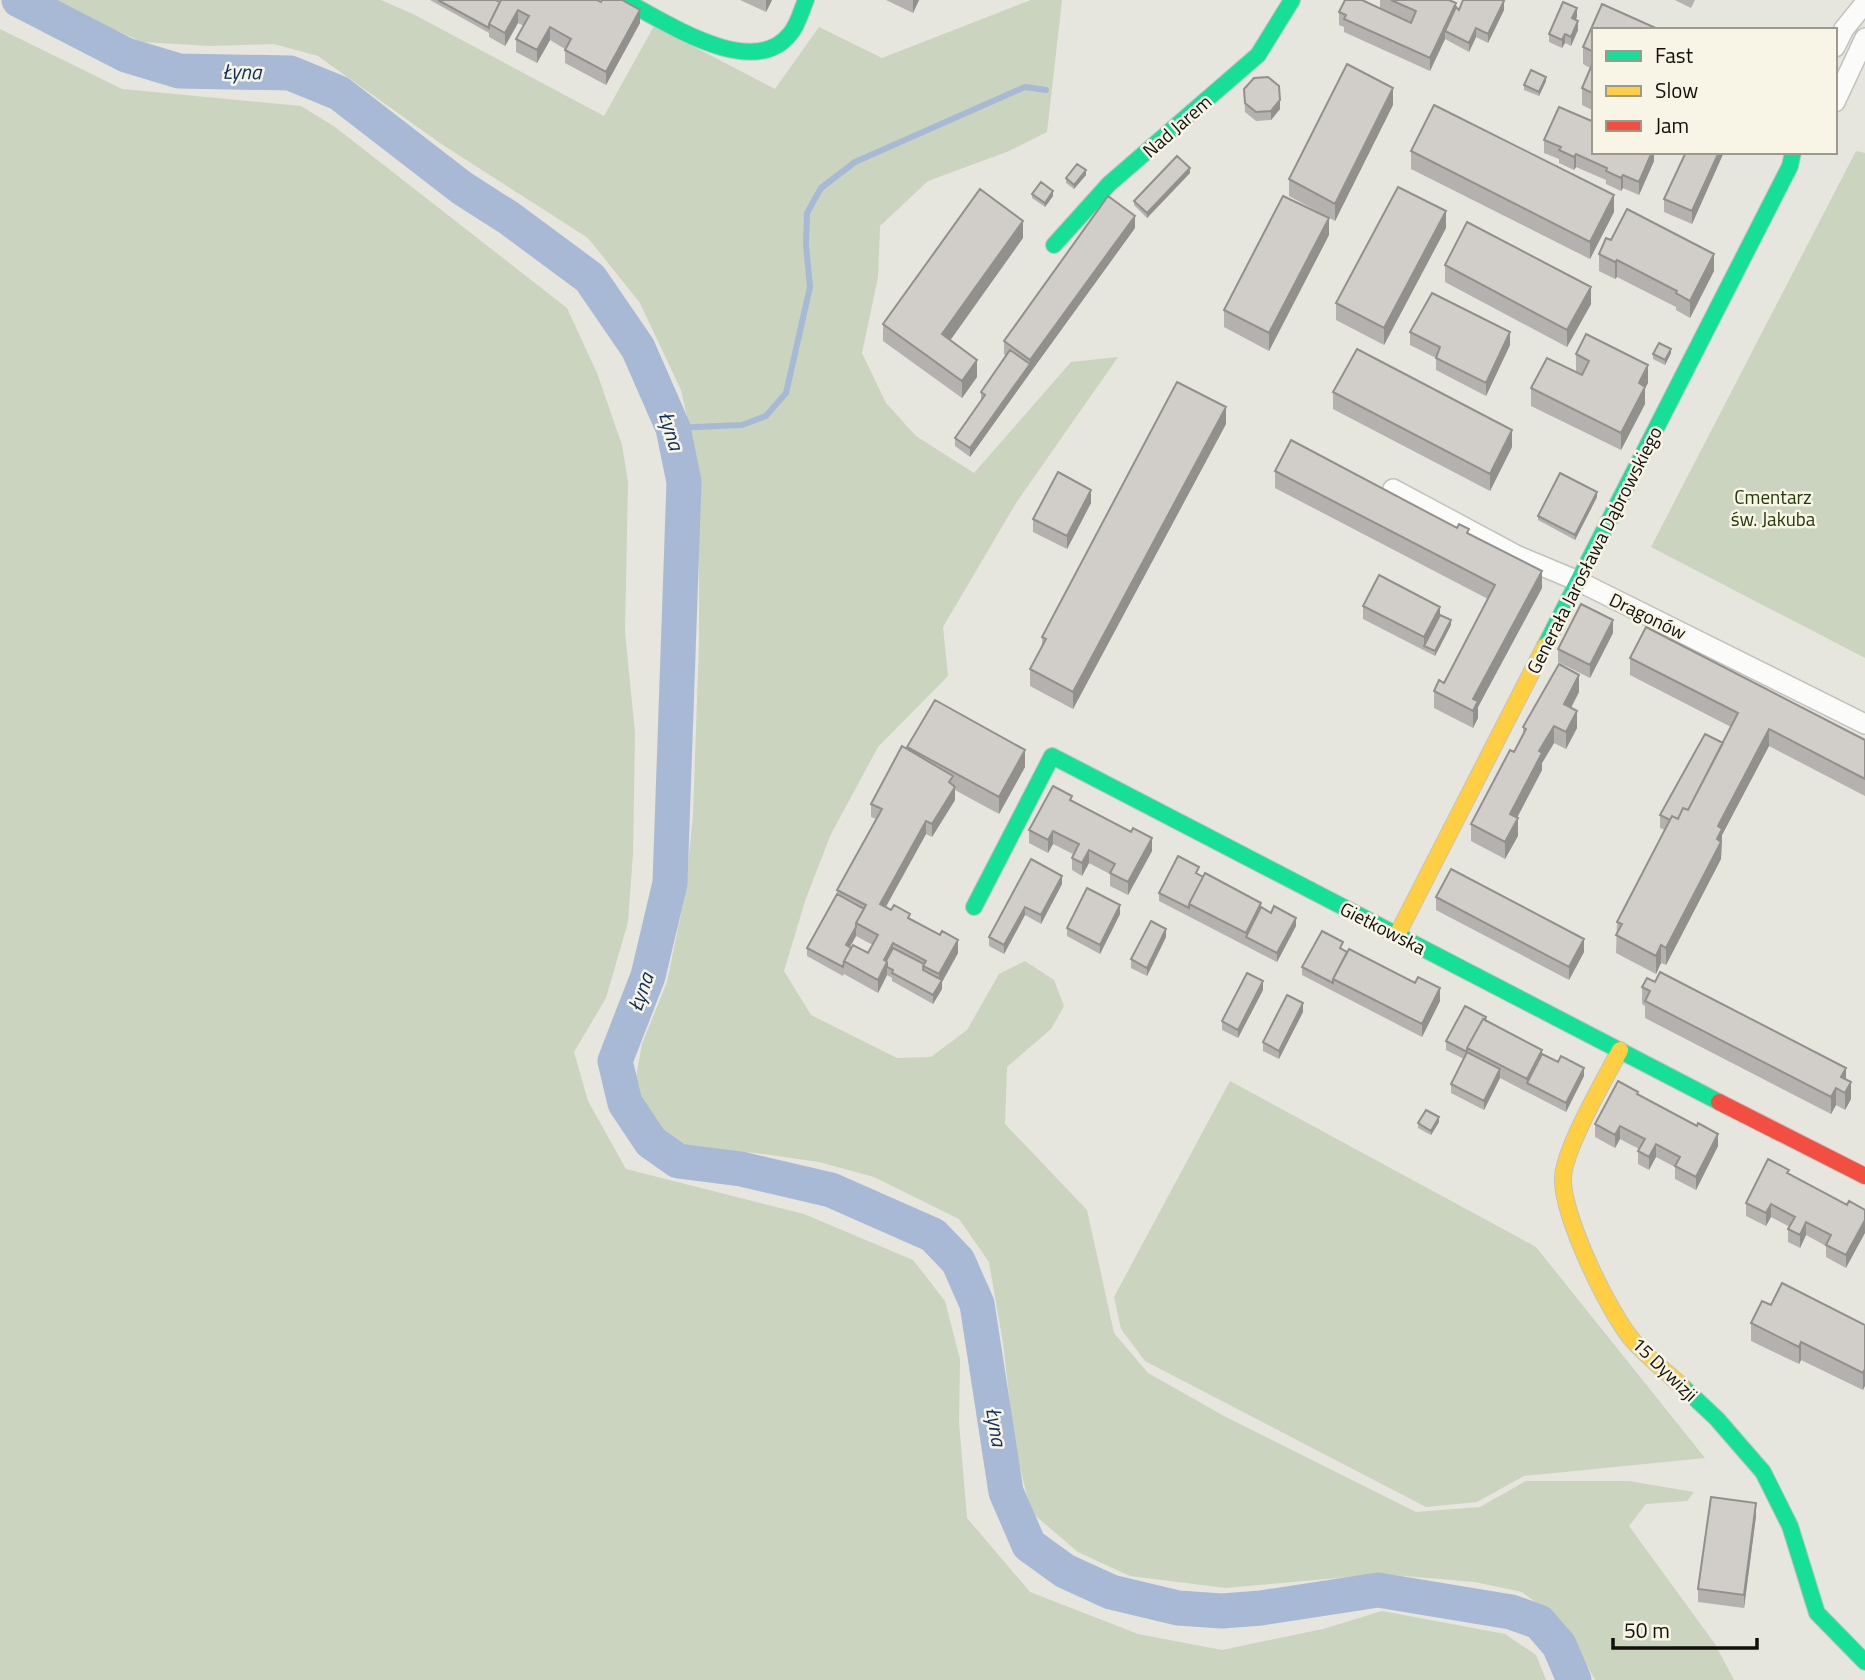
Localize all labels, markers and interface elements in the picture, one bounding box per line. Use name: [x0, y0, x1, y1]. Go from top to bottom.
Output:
legend: [1592, 28, 1837, 154]
text: Fast: [1655, 39, 1694, 71]
water label: Łyna: [222, 55, 263, 87]
text: Slow: [1655, 74, 1698, 106]
street label: Nad Jarem: [1136, 87, 1218, 164]
text: Jam: [1655, 109, 1689, 141]
water label: Łyna: [651, 408, 693, 455]
street label: Generała Jarosława Dąbrowskiego: [1518, 421, 1669, 679]
park label: Cmentarz św. Jakuba: [1731, 482, 1816, 533]
street label: Dragonów: [1605, 584, 1692, 647]
street label: Gietkowska: [1335, 894, 1432, 962]
water label: Łyna: [618, 967, 662, 1015]
street label: 15 Dywizji: [1626, 1330, 1705, 1408]
water label: Łyna: [978, 1405, 1016, 1450]
scale bar: [1613, 1606, 1756, 1650]
text: 50 m: [1624, 1614, 1670, 1646]

